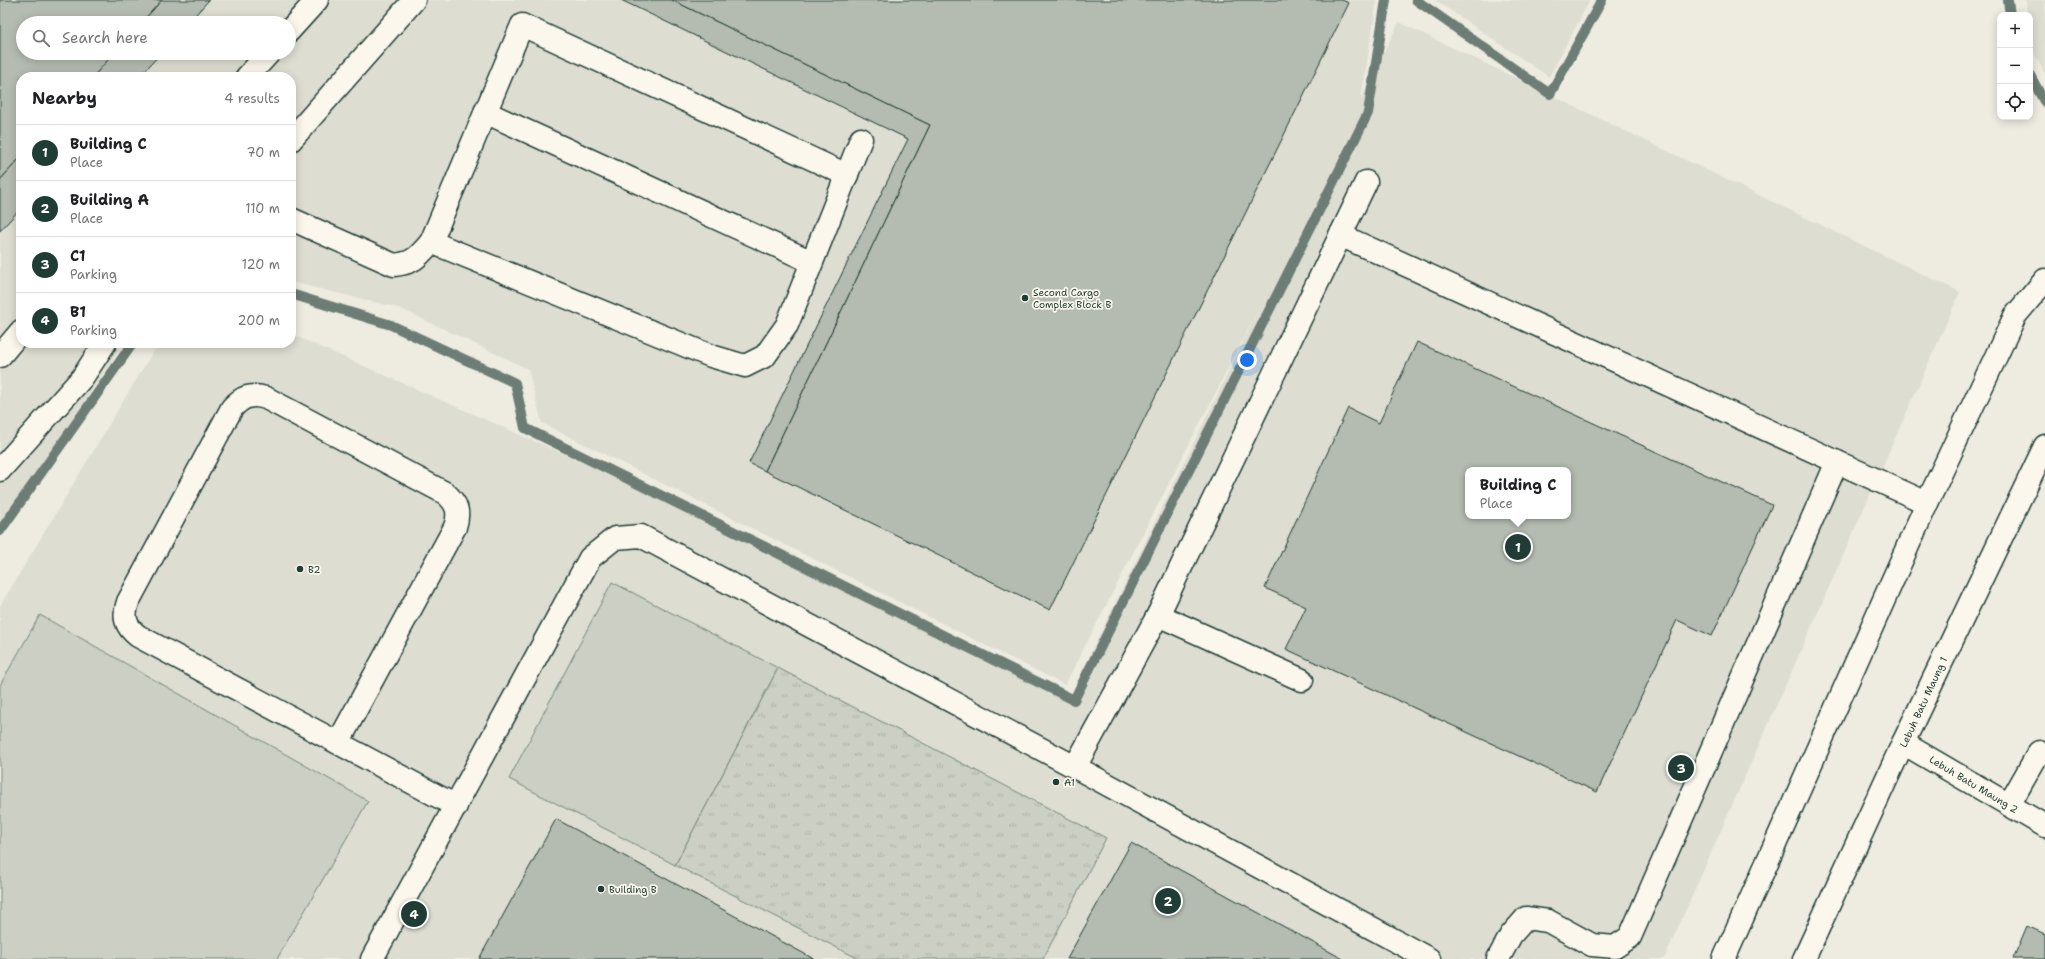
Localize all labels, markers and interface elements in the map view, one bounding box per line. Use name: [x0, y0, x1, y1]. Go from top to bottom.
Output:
map controls: [1997, 12, 2033, 120]
button: +: [1997, 12, 2033, 48]
search box: [16, 16, 296, 60]
icon: search: [30, 27, 52, 49]
text: Search here: [62, 28, 148, 48]
button: −: [1997, 48, 2033, 84]
button: locate: [1997, 84, 2033, 120]
text: Nearby: [32, 87, 97, 109]
text: 4 results: [224, 90, 280, 107]
text: Building C: [70, 134, 147, 154]
text: 1: [42, 144, 48, 161]
text: 70 m: [246, 144, 280, 161]
text: Place: [70, 154, 103, 171]
text: Building A: [70, 190, 149, 210]
text: 2: [40, 200, 50, 217]
text: 110 m: [245, 200, 280, 217]
text: Place: [70, 210, 103, 227]
text: C1: [70, 246, 86, 266]
text: 3: [40, 256, 50, 273]
text: 120 m: [242, 256, 280, 273]
text: Parking: [70, 266, 117, 283]
place label: Second Cargo Complex Block B: [1033, 286, 1111, 311]
marker: Second Cargo Complex Block B: [1020, 293, 1030, 303]
text: B1: [70, 302, 86, 322]
text: 4: [40, 312, 50, 329]
text: 200 m: [238, 312, 280, 329]
text: Parking: [70, 322, 117, 339]
your location: [1237, 350, 1257, 370]
popup: [1465, 467, 1571, 519]
text: Building C: [1480, 475, 1556, 495]
text: Place: [1480, 495, 1513, 512]
pin: 1: [1505, 532, 1531, 562]
place label: B2: [308, 563, 321, 576]
marker: B2: [295, 564, 305, 574]
street label: Lebuh Batu Maung 1: [1897, 655, 1950, 750]
pin: 3: [1668, 753, 1694, 783]
street label: Lebuh Batu Maung 2: [1927, 753, 2021, 816]
place label: A1: [1064, 776, 1075, 789]
marker: A1: [1051, 777, 1061, 787]
place label: Building B: [609, 883, 657, 896]
marker: Building B: [596, 884, 606, 894]
pin: 2: [1155, 886, 1181, 916]
pin: 4: [401, 899, 427, 929]

